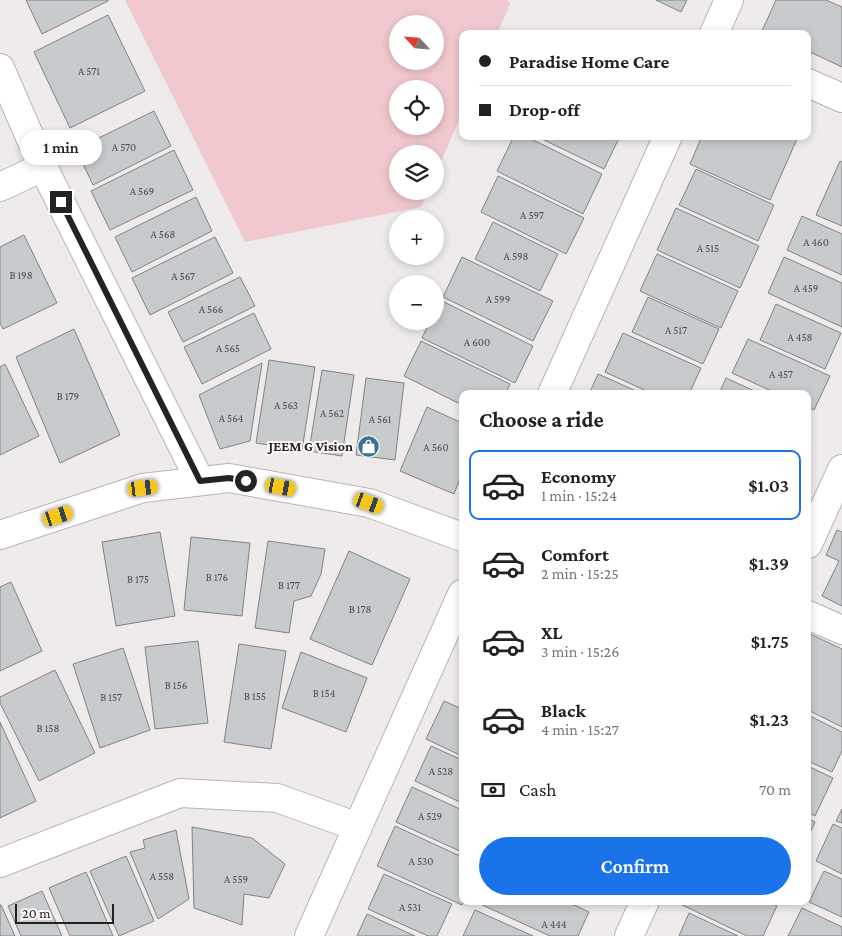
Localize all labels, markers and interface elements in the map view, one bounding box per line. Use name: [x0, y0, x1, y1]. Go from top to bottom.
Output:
north arrow: [389, 15, 444, 70]
map controls: [389, 15, 444, 330]
text: Paradise Home Care: [509, 51, 669, 72]
house number: A 571: [78, 65, 100, 77]
button: locate: [389, 80, 444, 135]
text: Drop-off: [509, 99, 580, 120]
callout: 1 min: [20, 130, 102, 164]
text: 1 min: [43, 139, 79, 156]
house number: A 570: [112, 141, 136, 153]
button: layers: [389, 145, 444, 200]
house number: A 569: [130, 185, 154, 197]
route end: [50, 191, 72, 213]
house number: A 597: [520, 209, 544, 221]
button: +: [389, 210, 444, 265]
house number: A 568: [150, 228, 176, 240]
house number: A 460: [803, 236, 829, 248]
house number: A 515: [697, 242, 719, 254]
house number: A 598: [504, 250, 528, 262]
house number: B 198: [9, 269, 33, 281]
house number: A 567: [171, 270, 195, 282]
button: −: [389, 275, 444, 330]
house number: A 459: [794, 282, 818, 294]
house number: A 599: [486, 293, 510, 305]
house number: A 566: [199, 303, 223, 315]
house number: A 517: [665, 324, 687, 336]
house number: A 458: [788, 331, 813, 343]
house number: A 600: [464, 336, 490, 348]
house number: A 565: [216, 342, 240, 354]
house number: A 457: [769, 368, 793, 380]
house number: B 179: [57, 390, 79, 402]
house number: A 563: [274, 399, 298, 411]
house number: A 562: [320, 407, 344, 419]
text: Choose a ride: [479, 407, 604, 432]
house number: A 564: [219, 412, 244, 424]
house number: A 561: [369, 413, 392, 425]
shop icon: JEEM G Vision: [357, 434, 381, 458]
place label: JEEM G Vision: [267, 438, 353, 454]
house number: A 560: [423, 441, 449, 453]
icon: car: [481, 463, 526, 508]
text: Economy: [541, 466, 616, 487]
route start: [235, 470, 257, 492]
text: $1.03: [748, 475, 789, 496]
car: [264, 477, 297, 497]
car: [127, 479, 158, 497]
text: 1 min · 15:24: [541, 487, 617, 504]
car: [352, 491, 385, 515]
car: [41, 504, 74, 528]
icon: car: [481, 541, 526, 586]
text: Comfort: [541, 544, 609, 565]
text: $1.39: [749, 553, 789, 574]
text: 2 min · 15:25: [541, 565, 619, 582]
house number: B 176: [206, 571, 228, 583]
house number: B 175: [127, 573, 149, 585]
house number: B 177: [278, 579, 300, 591]
house number: B 178: [349, 603, 371, 615]
icon: car: [481, 619, 526, 664]
text: XL: [541, 622, 563, 643]
text: $1.75: [751, 631, 789, 652]
text: 3 min · 15:26: [541, 643, 619, 660]
house number: B 156: [165, 679, 187, 691]
house number: B 154: [313, 687, 336, 699]
house number: B 155: [244, 690, 266, 702]
house number: B 157: [100, 691, 122, 703]
icon: car: [481, 697, 526, 742]
text: Black: [541, 700, 586, 721]
text: $1.23: [749, 709, 789, 730]
text: 4 min · 15:27: [541, 721, 619, 738]
house number: B 158: [37, 722, 59, 734]
house number: A 528: [429, 765, 453, 777]
icon: cash: [479, 776, 507, 804]
text: Cash: [519, 779, 557, 800]
text: 70 m: [759, 781, 791, 798]
house number: A 529: [418, 810, 442, 822]
button: Confirm: [479, 837, 791, 895]
house number: A 530: [409, 855, 433, 867]
house number: A 558: [150, 870, 174, 882]
house number: A 559: [224, 873, 248, 885]
scale bar: [15, 901, 114, 924]
house number: A 531: [399, 901, 421, 913]
text: 20 m: [22, 905, 50, 921]
house number: A 444: [541, 918, 567, 930]

